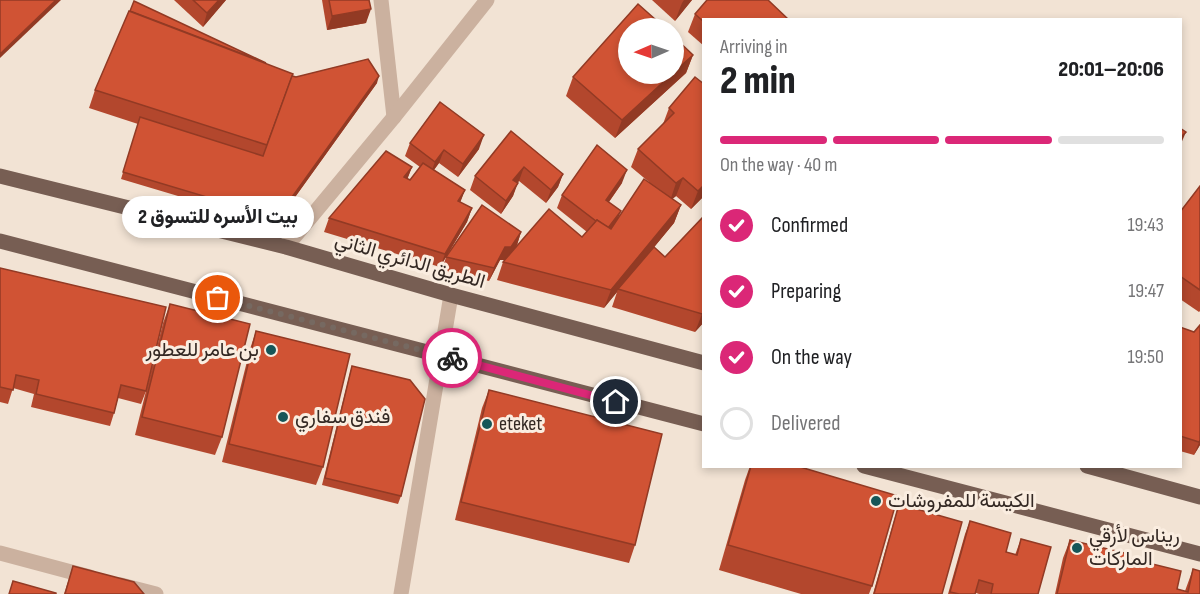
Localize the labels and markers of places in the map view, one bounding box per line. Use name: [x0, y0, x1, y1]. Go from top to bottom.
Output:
callout: بيت الأسره للتسوق 2: [122, 196, 314, 238]
pin: [192, 272, 243, 323]
place label: بن عامر للعطور: [144, 338, 259, 362]
marker: بن عامر للعطور: [264, 343, 278, 357]
pin: [590, 376, 641, 427]
place label: فندق سفاري: [295, 405, 390, 433]
marker: فندق سفاري: [276, 410, 290, 424]
place label: eteket: [499, 412, 542, 436]
marker: eteket: [480, 417, 494, 431]
place label: الكيسة للمفروشات: [888, 489, 1035, 513]
marker: الكيسة للمفروشات: [869, 494, 883, 508]
place label: ريناس لأرقي الماركات: [1089, 524, 1180, 571]
marker: ريناس لأرقي الماركات: [1070, 541, 1084, 555]

